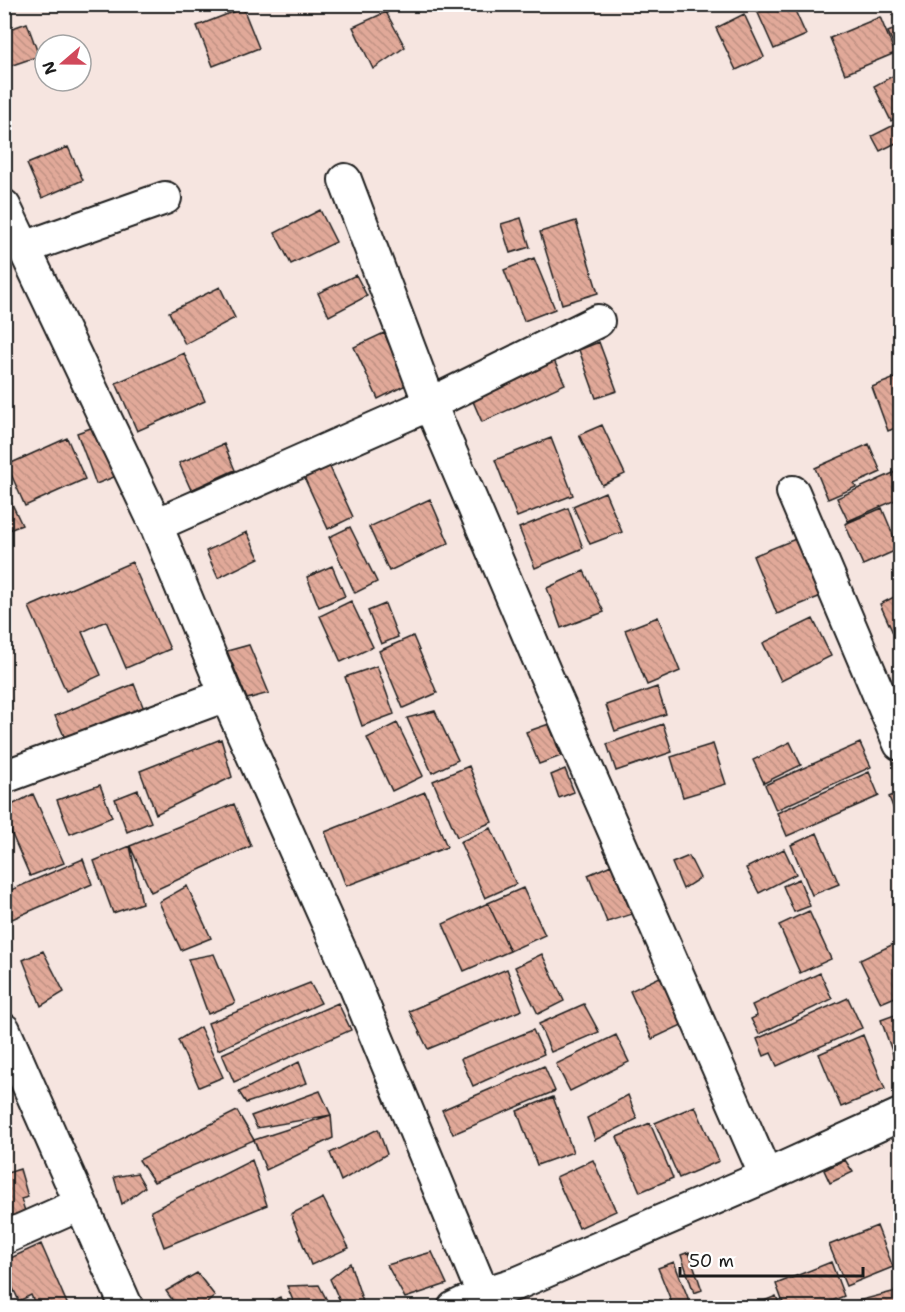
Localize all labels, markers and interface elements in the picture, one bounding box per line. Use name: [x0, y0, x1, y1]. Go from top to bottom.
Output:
north arrow: [33, 33, 93, 93]
text: N: [37, 58, 61, 78]
scale bar: [680, 1240, 863, 1278]
text: 50 m: [689, 1249, 734, 1273]

